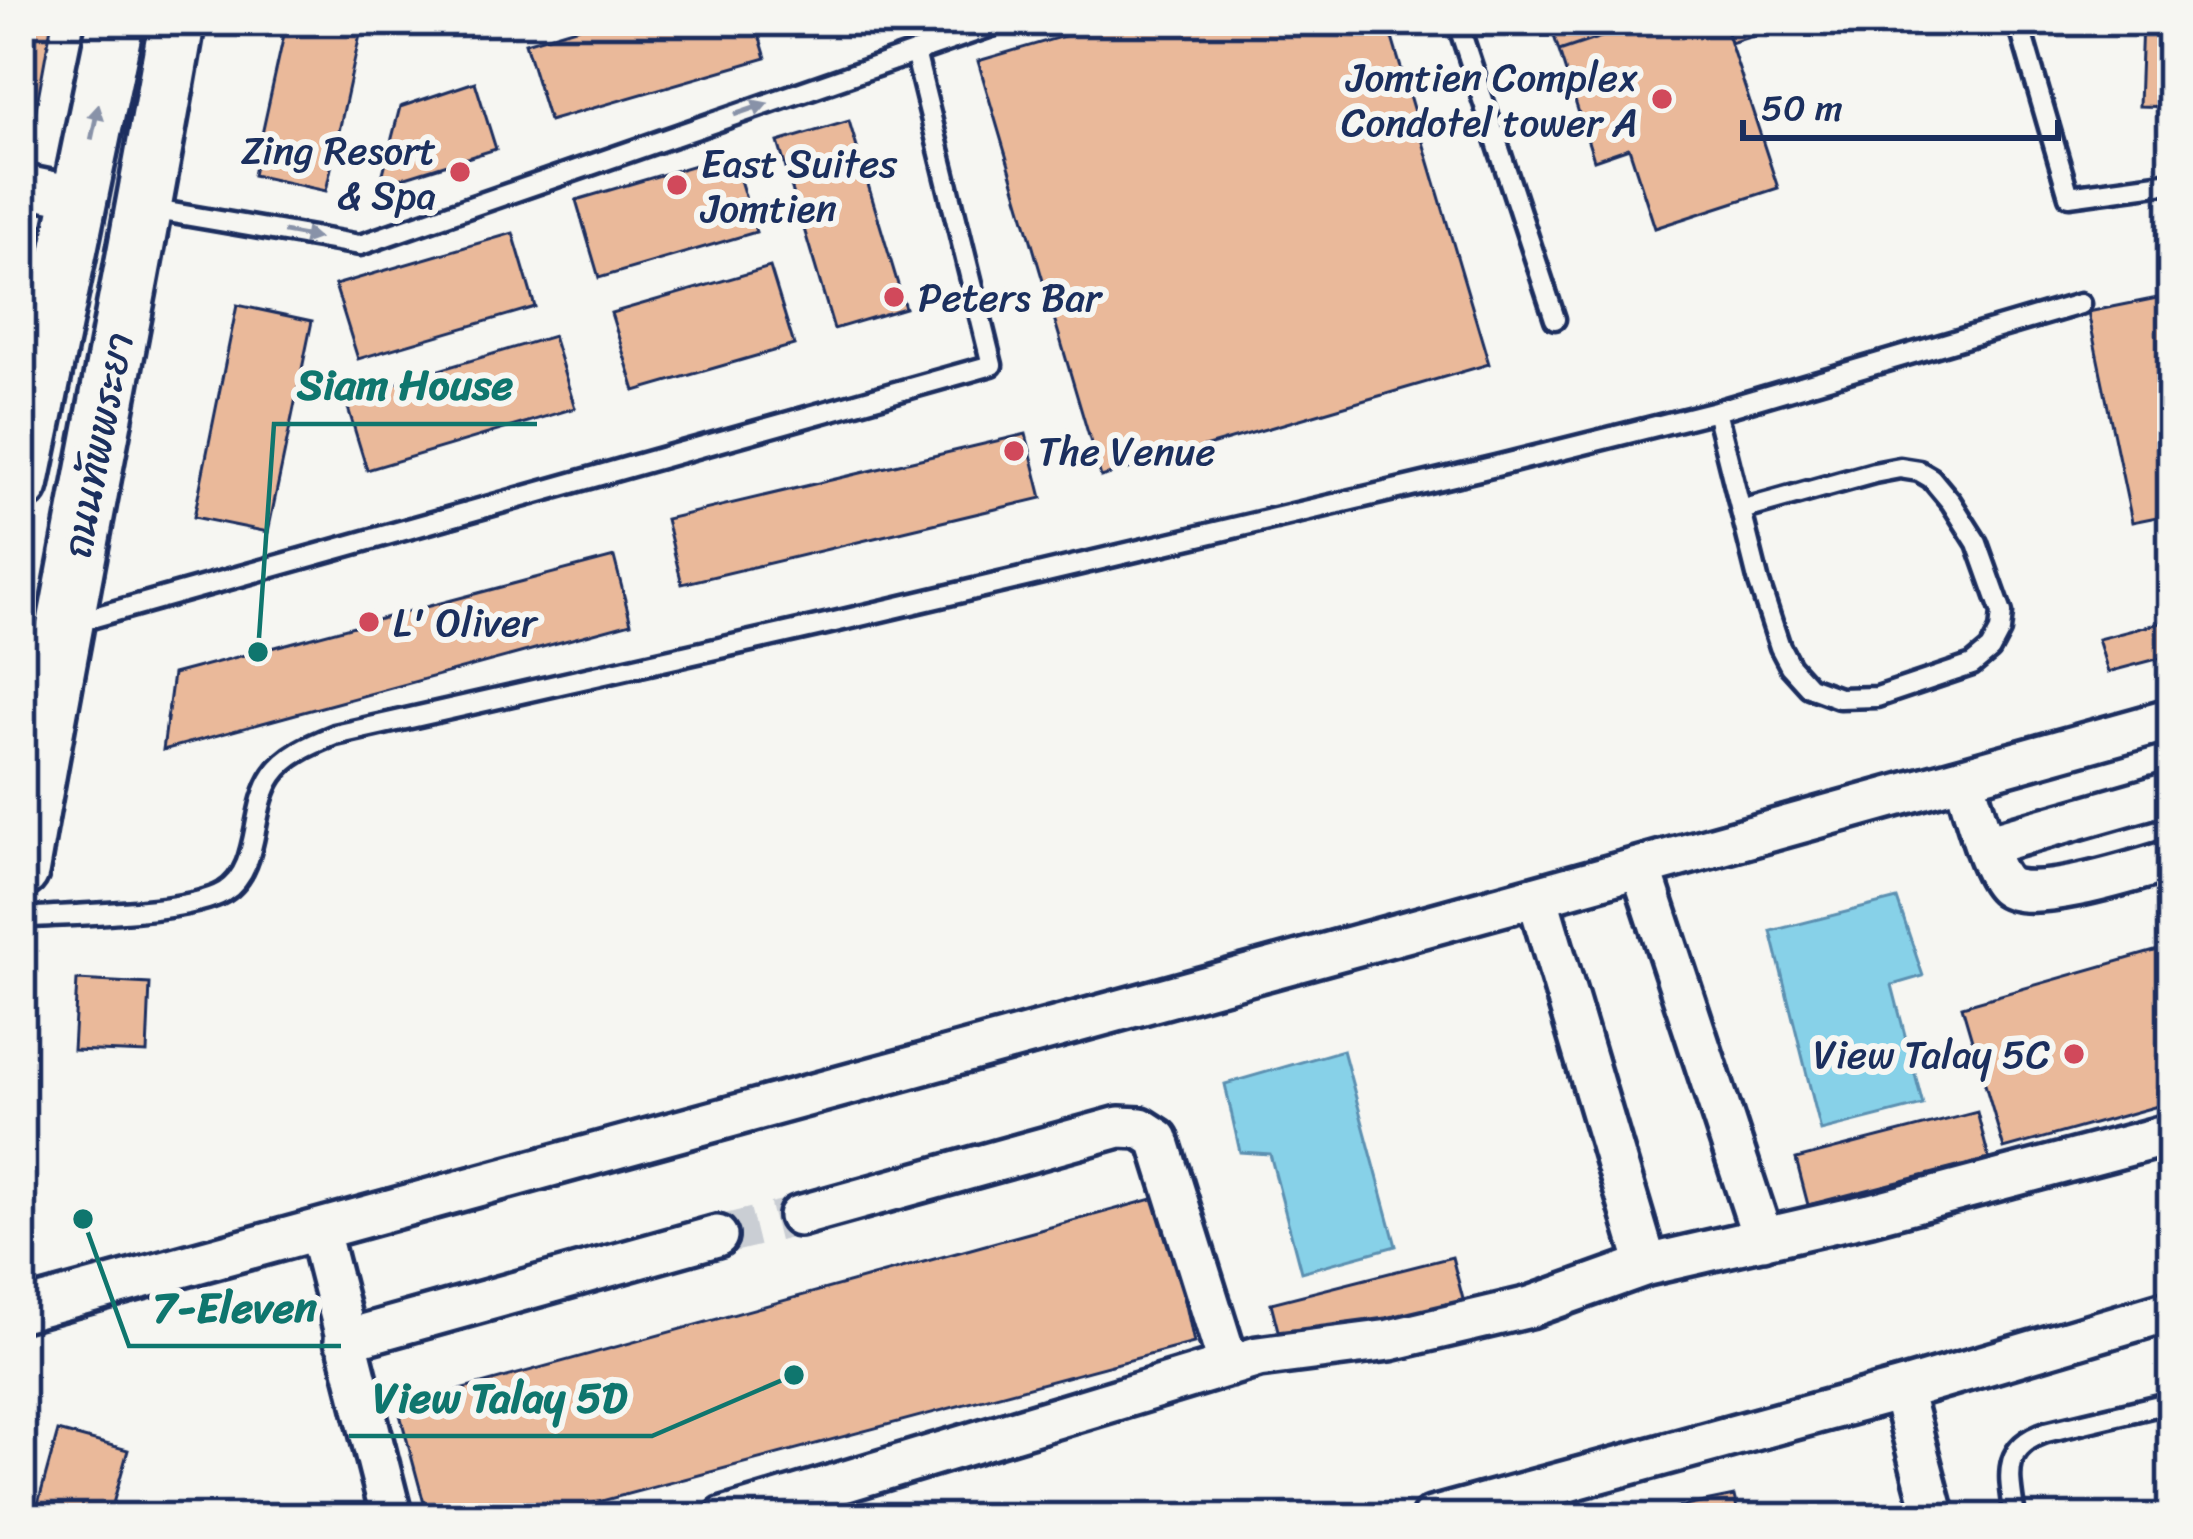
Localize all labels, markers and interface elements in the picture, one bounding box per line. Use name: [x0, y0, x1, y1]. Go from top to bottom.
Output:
place label: Jomtien Complex Condotel tower A: [1341, 43, 1638, 157]
scale bar: [1743, 66, 2058, 140]
text: 50 m: [1761, 76, 1843, 140]
marker: Jomtien Complex Condotel tower A: [1649, 86, 1675, 112]
one-way arrow: [733, 99, 769, 117]
one-way arrow: [86, 102, 105, 140]
place label: Zing Resort & Spa: [241, 116, 436, 230]
place label: East Suites Jomtien: [699, 129, 898, 243]
marker: Zing Resort & Spa: [447, 159, 473, 185]
marker: East Suites Jomtien: [664, 172, 690, 198]
one-way arrow: [283, 226, 320, 245]
place label: Peters Bar: [918, 263, 1103, 332]
marker: Peters Bar: [881, 284, 907, 310]
street label: ถนนทัพพระยา: [42, 326, 154, 564]
callout: Siam House: [274, 346, 537, 424]
text: Siam House: [296, 348, 513, 422]
place label: The Venue: [1038, 417, 1216, 486]
marker: The Venue: [1001, 438, 1027, 464]
place label: L' Oliver: [393, 588, 539, 657]
marker: L' Oliver: [356, 609, 382, 635]
place label: View Talay 5C: [1813, 1020, 2050, 1089]
marker: View Talay 5C: [2061, 1041, 2087, 1067]
callout: 7-Eleven: [129, 1268, 341, 1346]
text: 7-Eleven: [153, 1271, 317, 1345]
callout: View Talay 5D: [349, 1358, 652, 1436]
text: View Talay 5D: [373, 1361, 628, 1435]

